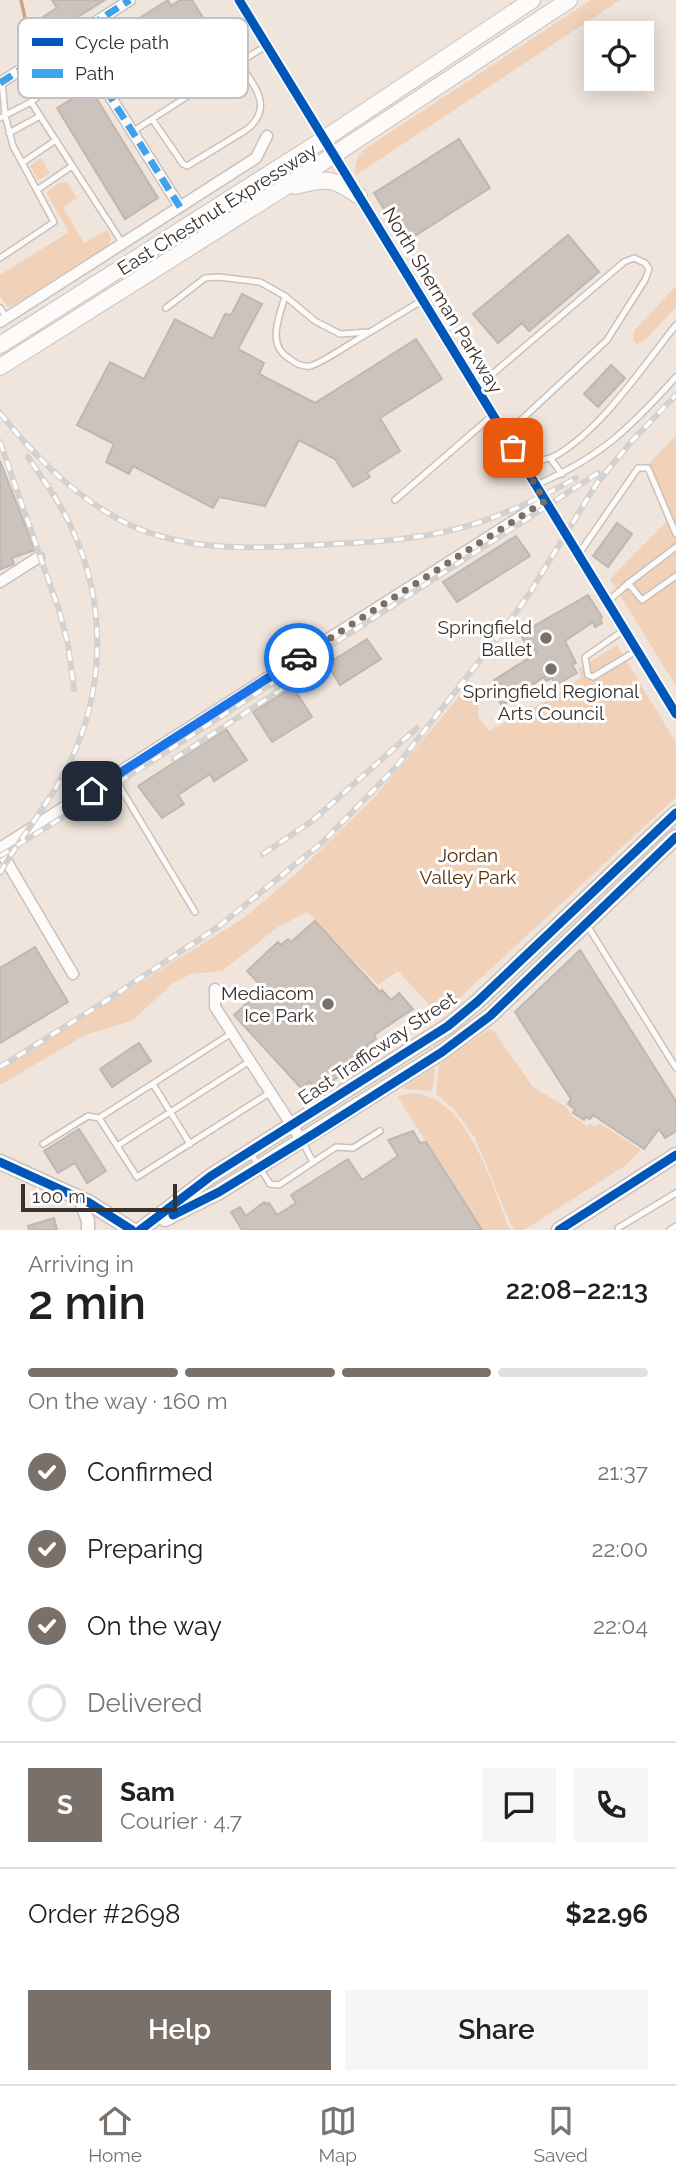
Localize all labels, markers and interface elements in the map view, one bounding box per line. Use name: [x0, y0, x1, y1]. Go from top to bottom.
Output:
legend: [18, 18, 248, 98]
map controls: [584, 21, 654, 91]
button: locate: [584, 21, 654, 91]
text: Cycle path: [75, 31, 169, 53]
text: Path: [75, 62, 114, 84]
street label: East Chestnut Expressway: [113, 139, 321, 279]
street label: North Sherman Parkway: [379, 203, 507, 397]
pin: [483, 418, 543, 478]
icon: bag: [494, 429, 532, 467]
place label: Springfield Ballet: [437, 616, 533, 660]
courier: [264, 623, 334, 693]
marker: Springfield Ballet: [538, 630, 554, 646]
icon: car: [280, 639, 318, 677]
marker: Springfield Regional Arts Council: [543, 661, 559, 677]
place label: Springfield Regional Arts Council: [463, 680, 640, 724]
pin: [62, 761, 122, 821]
icon: home: [73, 772, 111, 810]
park label: Jordan Valley Park: [420, 844, 516, 888]
place label: Mediacom Ice Park: [221, 982, 314, 1026]
street label: East Trafficway Street: [294, 987, 460, 1109]
marker: Mediacom Ice Park: [320, 996, 336, 1012]
scale bar: [21, 1181, 177, 1213]
text: 100 m: [32, 1185, 86, 1207]
text: Arriving in: [28, 1250, 134, 1277]
text: 22:08–22:13: [506, 1275, 648, 1305]
text: 2 min: [28, 1276, 146, 1330]
text: On the way · 160 m: [28, 1387, 228, 1414]
icon: check: [28, 1453, 66, 1491]
text: Confirmed: [87, 1457, 213, 1487]
text: 21:37: [597, 1458, 648, 1485]
icon: check: [28, 1530, 66, 1568]
text: Preparing: [87, 1534, 203, 1564]
text: 22:00: [592, 1535, 648, 1562]
icon: check: [28, 1607, 66, 1645]
text: On the way: [87, 1611, 222, 1641]
text: 22:04: [593, 1612, 648, 1639]
text: Delivered: [87, 1688, 202, 1718]
button: chat: [482, 1768, 556, 1842]
button: phone: [574, 1768, 648, 1842]
text: Sam: [120, 1777, 175, 1807]
text: S: [57, 1790, 73, 1820]
text: Courier · 4.7: [120, 1807, 242, 1834]
text: Order #2698: [28, 1899, 180, 1929]
text: $22.96: [565, 1899, 648, 1929]
button: Help: [28, 1990, 331, 2070]
button: Share: [345, 1990, 648, 2070]
tab: Home: [88, 2102, 142, 2166]
tab: Map: [318, 2102, 357, 2166]
tab: Saved: [533, 2102, 588, 2166]

